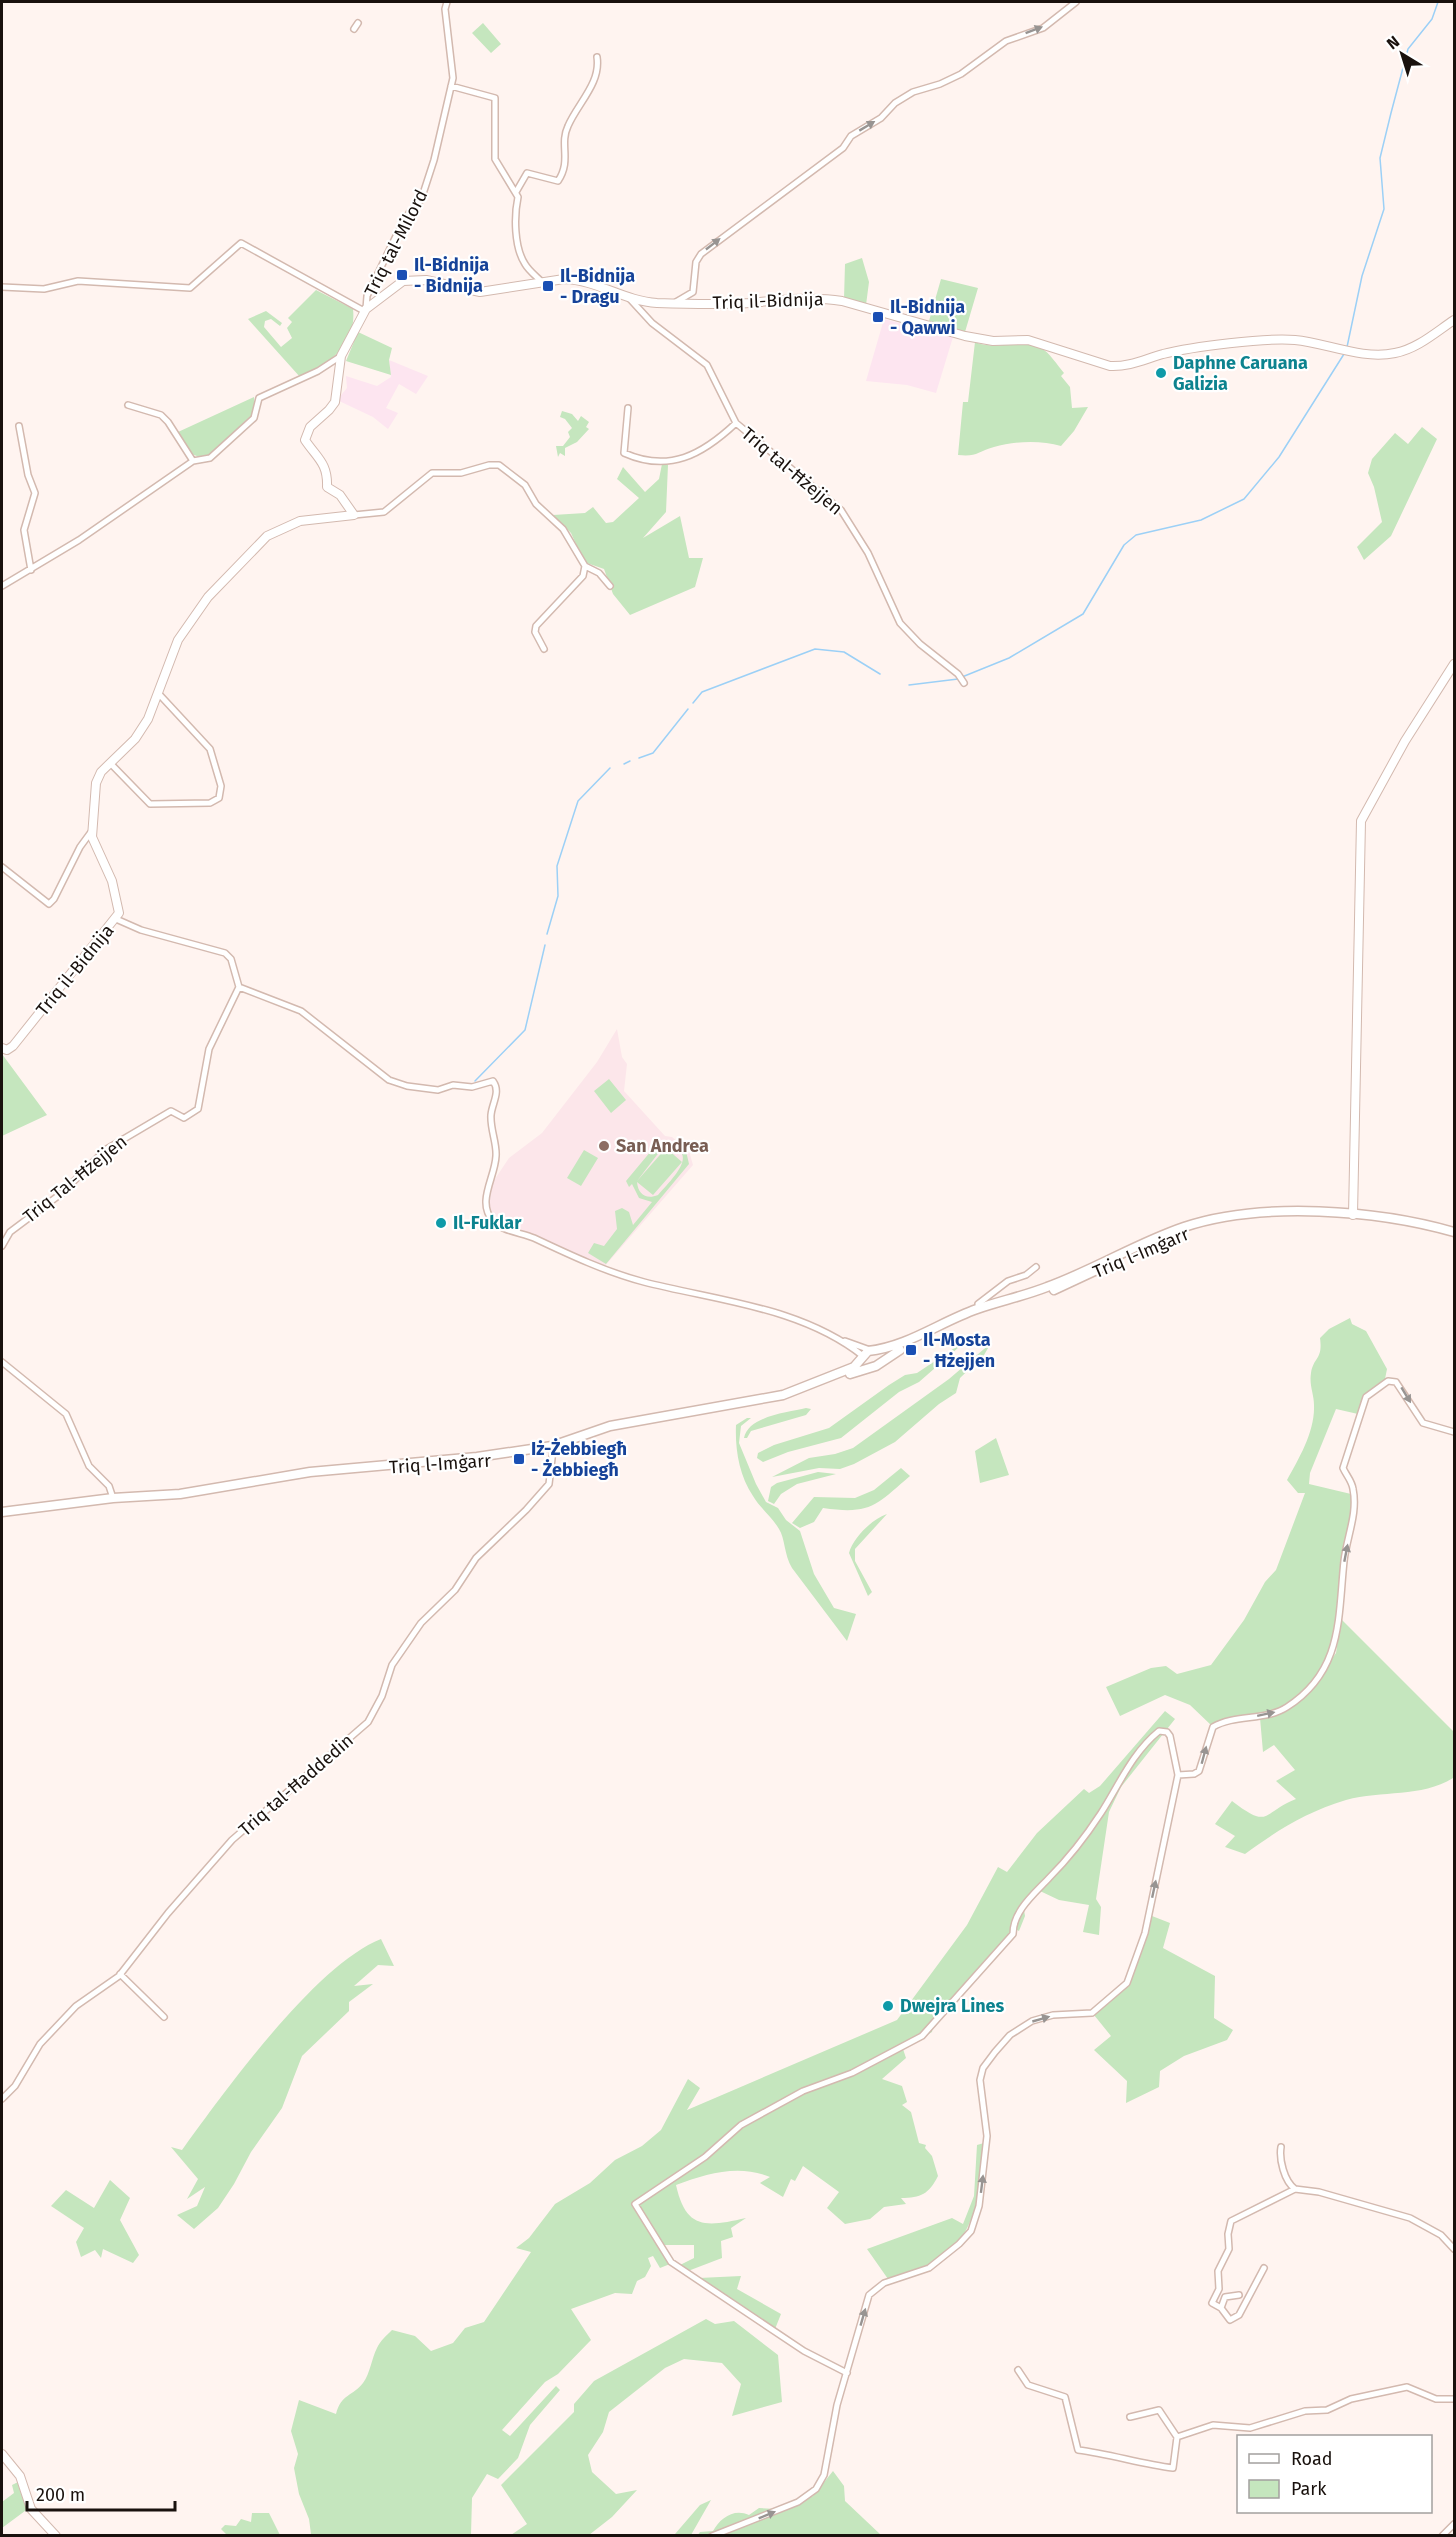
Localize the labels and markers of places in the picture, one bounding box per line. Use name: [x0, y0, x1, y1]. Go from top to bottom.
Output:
place label: Il-Bidnija - Bidnija: [414, 254, 489, 297]
place label: Il-Bidnija - Dragu: [560, 265, 635, 308]
marker: Il-Bidnija - Bidnija: [395, 268, 409, 282]
marker: Il-Bidnija - Dragu: [541, 279, 555, 293]
place label: Il-Bidnija - Qawwi: [890, 296, 965, 339]
marker: Il-Bidnija - Qawwi: [871, 310, 885, 324]
place label: Daphne Caruana Galizia: [1173, 352, 1308, 395]
marker: Daphne Caruana Galizia: [1154, 366, 1168, 380]
place label: San Andrea: [616, 1135, 709, 1157]
marker: San Andrea: [597, 1139, 611, 1153]
place label: Il-Fuklar: [453, 1212, 522, 1234]
marker: Il-Fuklar: [434, 1216, 448, 1230]
place label: Il-Mosta - Ħżejjen: [923, 1329, 995, 1372]
marker: Il-Mosta - Ħżejjen: [904, 1343, 918, 1357]
place label: Iż-Żebbiegħ - Żebbiegħ: [531, 1438, 627, 1481]
marker: Iż-Żebbiegħ - Żebbiegħ: [512, 1452, 526, 1466]
place label: Dwejra Lines: [900, 1995, 1005, 2017]
marker: Dwejra Lines: [881, 1999, 895, 2013]

